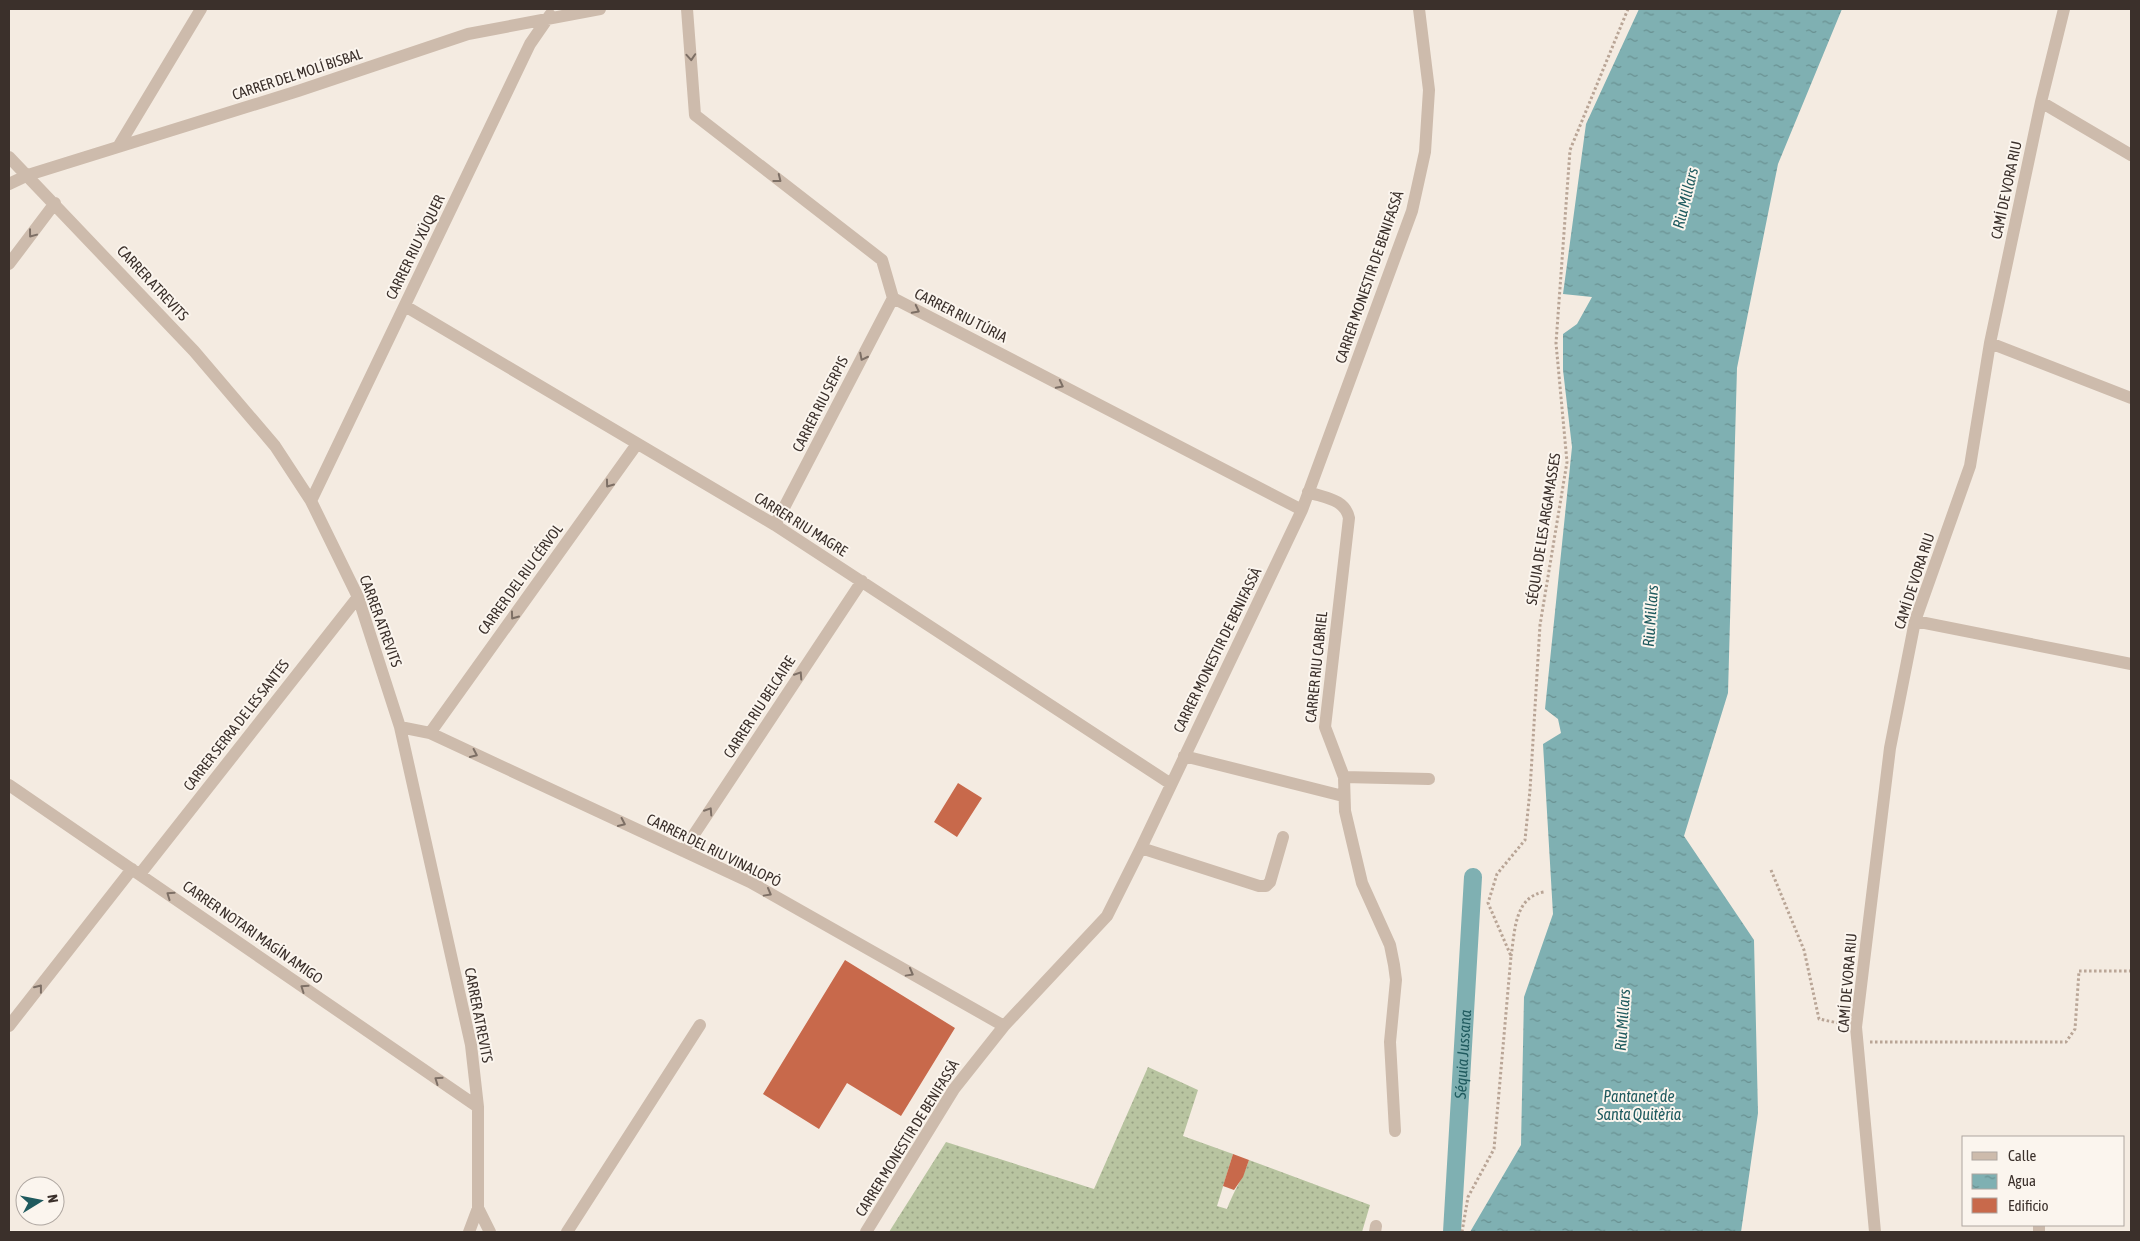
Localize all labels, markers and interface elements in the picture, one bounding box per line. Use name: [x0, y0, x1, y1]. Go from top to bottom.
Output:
street label: CARRER DEL MOLÍ BISBAL: [230, 45, 364, 103]
one-way arrow: [685, 54, 696, 62]
street label: CAMÍ DE VORA RIU: [1987, 139, 2025, 241]
water label: Riu Millars: [1669, 165, 1701, 230]
one-way arrow: [772, 173, 782, 182]
street label: CARRER MONESTIR DE BENIFASSÀ: [1331, 188, 1407, 366]
street label: CARRER RIU XÚQUER: [382, 191, 448, 302]
one-way arrow: [29, 228, 38, 238]
street label: CARRER ATREVITS: [114, 242, 192, 324]
street label: CARRER RIU TÚRIA: [912, 284, 1011, 346]
one-way arrow: [911, 304, 920, 314]
one-way arrow: [859, 352, 869, 361]
street label: CARRER RIU SERPIS: [789, 353, 851, 455]
one-way arrow: [1055, 379, 1064, 389]
street label: SÉQUIA DE LES ARGAMASSES: [1523, 452, 1563, 606]
one-way arrow: [606, 478, 614, 487]
street label: CARRER RIU MAGRE: [751, 489, 851, 560]
street label: CARRER DEL RIU CÉRVOL: [474, 520, 566, 637]
street label: CAMÍ DE VORA RIU: [1890, 531, 1938, 631]
street label: CARRER MONESTIR DE BENIFASSÀ: [1170, 564, 1265, 735]
street label: CARRER ATREVITS: [357, 573, 405, 669]
water label: Riu Millars: [1639, 584, 1661, 648]
one-way arrow: [511, 610, 520, 620]
street label: CARRER RIU CABRIEL: [1302, 610, 1330, 724]
street label: CARRER RIU BELCAIRE: [720, 652, 799, 761]
street label: CARRER SERRA DE LES SANTES: [180, 656, 292, 794]
one-way arrow: [793, 671, 802, 681]
one-way arrow: [469, 748, 478, 758]
one-way arrow: [703, 807, 713, 816]
street label: CARRER DEL RIU VINALOPÓ: [644, 810, 784, 890]
one-way arrow: [617, 817, 626, 827]
street label: CARRER NOTARI MAGÍN AMIGO: [180, 877, 327, 987]
one-way arrow: [763, 886, 772, 896]
one-way arrow: [166, 892, 175, 902]
street label: CAMÍ DE VORA RIU: [1834, 932, 1860, 1034]
street label: CARRER ATREVITS: [461, 966, 497, 1064]
one-way arrow: [904, 966, 913, 976]
one-way arrow: [33, 984, 42, 994]
one-way arrow: [300, 985, 310, 994]
water label: Riu Millars: [1611, 988, 1633, 1052]
water label: Séquia Jussana: [1451, 1009, 1474, 1100]
street label: CARRER MONESTIR DE BENIFASSÀ: [852, 1056, 963, 1219]
one-way arrow: [434, 1077, 444, 1086]
water label: Pantanet de Santa Quitèria: [1596, 1087, 1682, 1123]
legend: [1962, 1136, 2125, 1226]
text: Calle: [2008, 1147, 2037, 1164]
text: Agua: [2008, 1172, 2036, 1189]
north arrow: [15, 1176, 65, 1226]
text: N: [44, 1193, 61, 1204]
text: Edificio: [2008, 1197, 2049, 1214]

